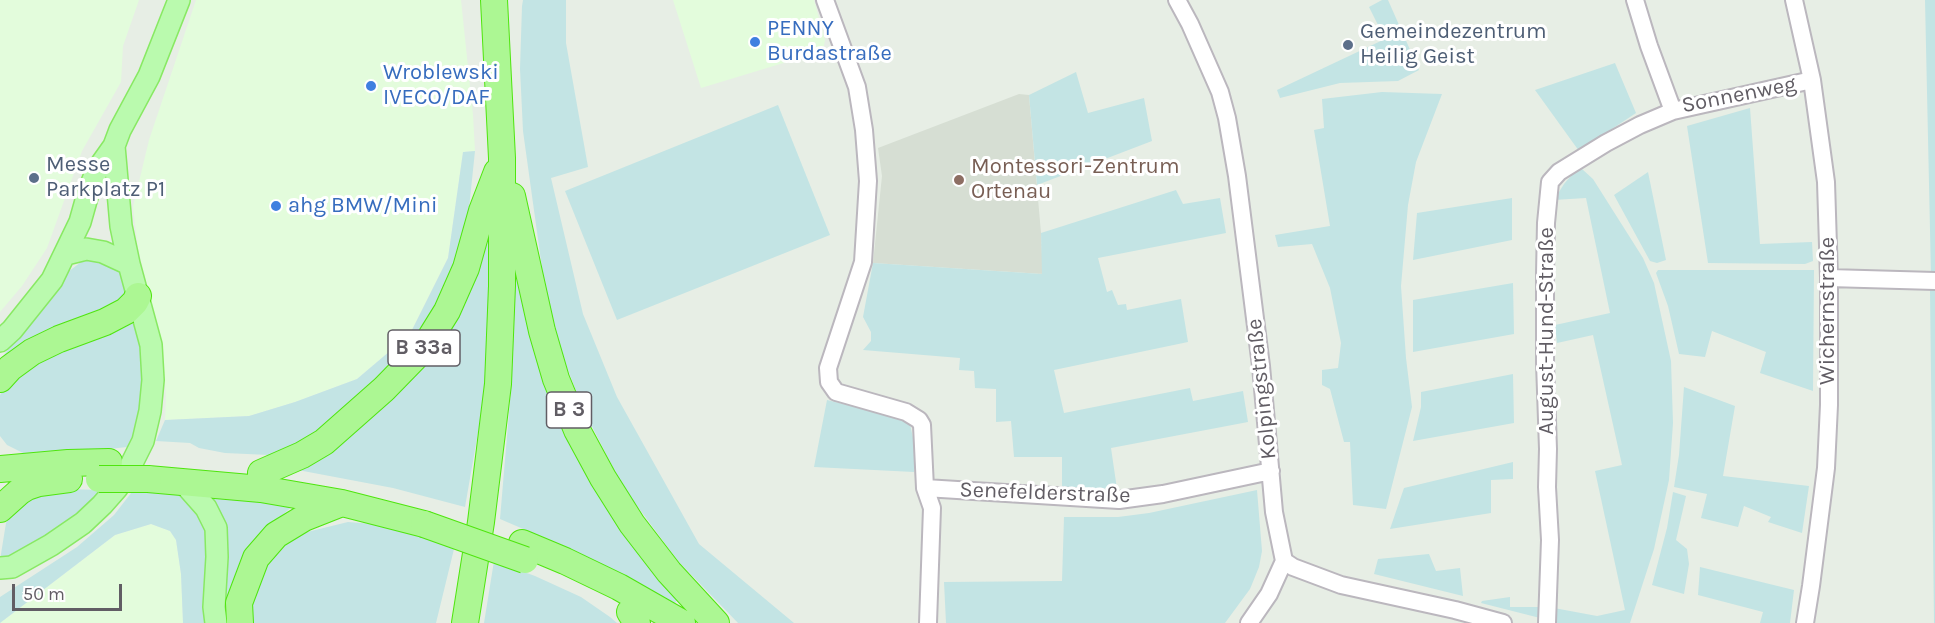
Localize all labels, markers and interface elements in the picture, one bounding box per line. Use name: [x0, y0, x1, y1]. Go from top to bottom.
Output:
place label: PENNY Burdastraße: [767, 16, 892, 68]
place label: Gemeindezentrum Heilig Geist: [1360, 19, 1547, 70]
marker: PENNY Burdastraße: [748, 35, 762, 49]
marker: Gemeindezentrum Heilig Geist: [1341, 38, 1355, 52]
place label: Wroblewski IVECO/DAF: [383, 60, 499, 112]
street label: Sonnenweg: [1679, 71, 1799, 119]
marker: Wroblewski IVECO/DAF: [364, 79, 378, 93]
place label: Messe Parkplatz P1: [46, 152, 165, 204]
place label: Montessori-Zentrum Ortenau: [971, 154, 1180, 206]
marker: Messe Parkplatz P1: [27, 171, 41, 185]
marker: Montessori-Zentrum Ortenau: [952, 173, 966, 187]
place label: ahg BMW/Mini: [288, 193, 438, 219]
marker: ahg BMW/Mini: [269, 199, 283, 213]
street label: August-Hund-Straße: [1534, 227, 1560, 435]
street label: Wichernstraße: [1815, 237, 1841, 385]
street label: Kolpingstraße: [1241, 317, 1283, 461]
road number: B 33a: [388, 330, 460, 366]
road number: B 3: [546, 392, 592, 428]
street label: Senefelderstraße: [959, 477, 1131, 509]
scale bar: [15, 572, 124, 610]
text: 50 m: [23, 583, 65, 605]

